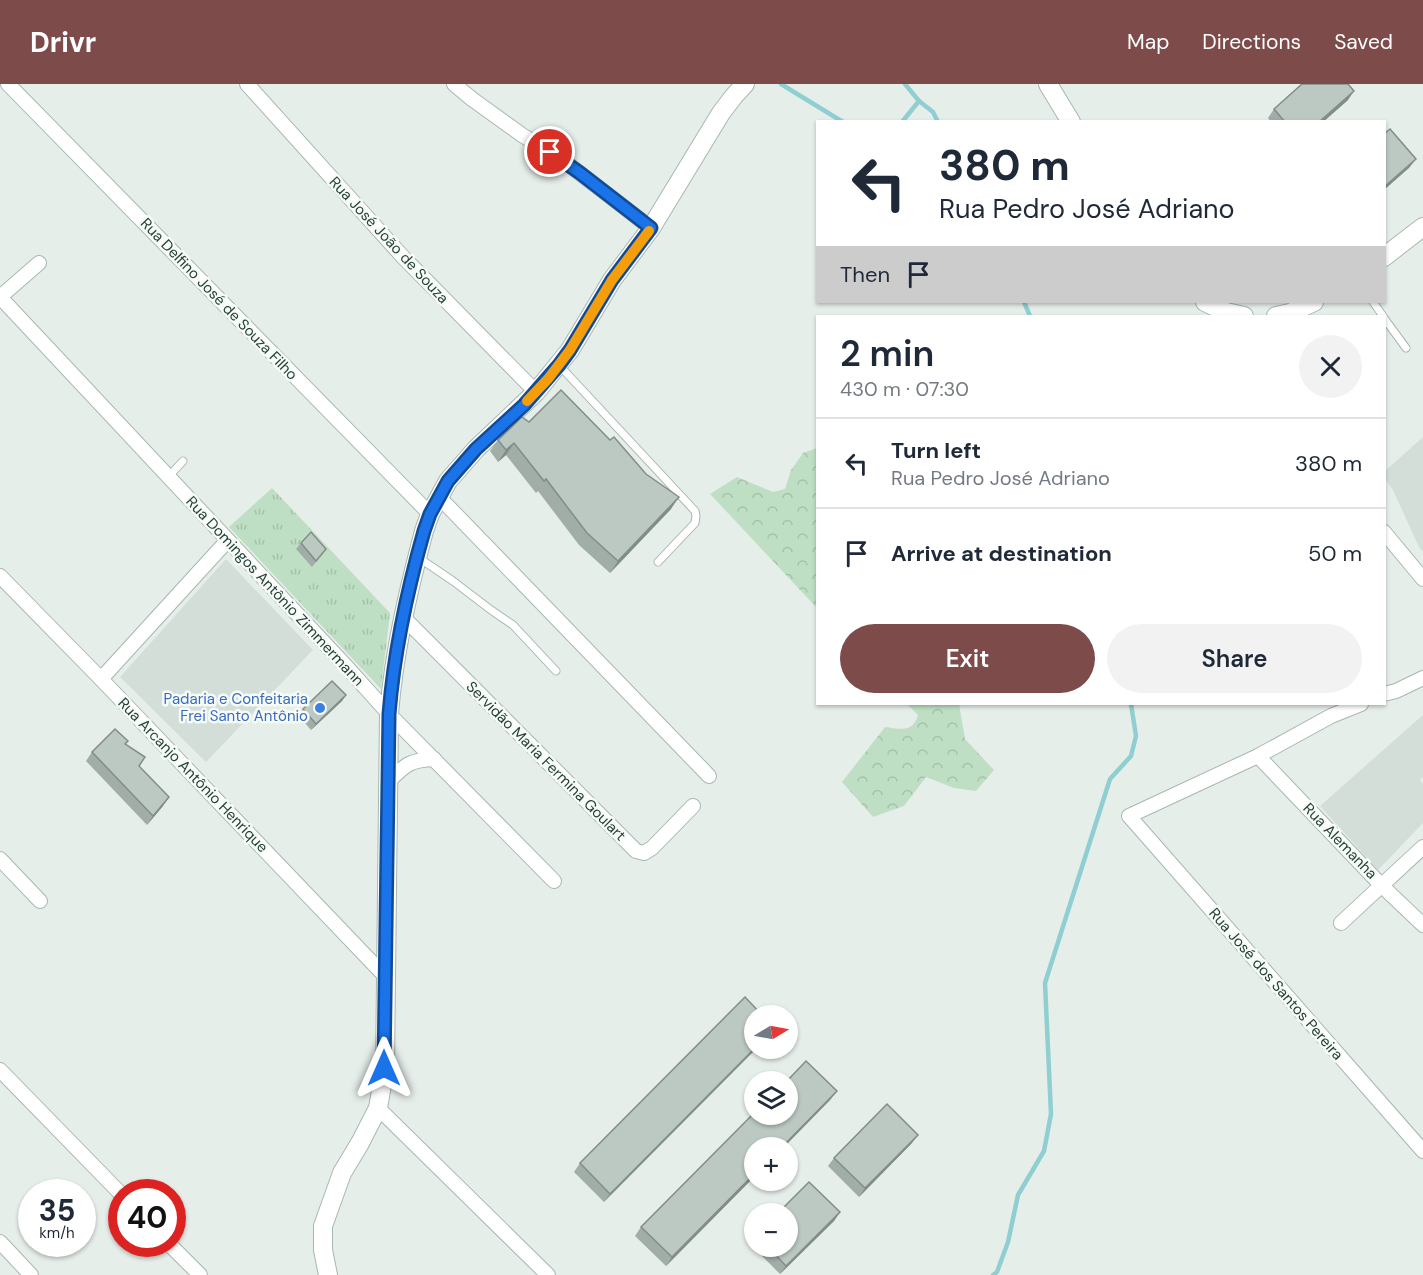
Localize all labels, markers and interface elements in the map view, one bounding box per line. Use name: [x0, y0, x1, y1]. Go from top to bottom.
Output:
text: Drivr: [30, 24, 96, 61]
text: Map: [1127, 28, 1169, 56]
text: Directions: [1202, 28, 1301, 56]
text: Saved: [1334, 28, 1393, 56]
pin: [524, 126, 575, 177]
icon: arrive: [533, 135, 566, 168]
text: 380 m: [939, 138, 1070, 193]
icon: left: [840, 144, 918, 222]
street label: Rua José João de Souza: [325, 172, 453, 308]
text: Rua Pedro José Adriano: [939, 191, 1235, 226]
street label: Rua Delfino José de Souza Filho: [136, 214, 302, 384]
icon: arrive: [902, 258, 935, 291]
text: Then: [840, 260, 890, 289]
text: 2 min: [840, 330, 934, 377]
button: close: [1299, 335, 1362, 398]
text: 430 m · 07:30: [840, 376, 969, 402]
text: Turn left: [891, 436, 981, 465]
icon: left: [840, 447, 873, 480]
text: 380 m: [1295, 449, 1362, 478]
text: Rua Pedro José Adriano: [891, 465, 1110, 491]
street label: Rua Domingos Antônio Zimmermann: [182, 492, 368, 690]
icon: arrive: [840, 537, 873, 570]
text: Arrive at destination: [891, 539, 1112, 568]
text: 50 m: [1308, 539, 1362, 568]
button: Exit: [840, 624, 1095, 693]
button: Share: [1107, 624, 1362, 693]
street label: Servidão Maria Fermina Goulart: [462, 677, 630, 845]
place label: Padaria e Confeitaria Frei Santo Antônio: [164, 689, 308, 726]
street label: Rua Arcanjo Antônio Henrique: [114, 693, 272, 857]
marker: Padaria e Confeitaria Frei Santo Antônio: [313, 701, 327, 715]
street label: Rua Alemanha: [1299, 799, 1381, 883]
street label: Rua José dos Santos Pereira: [1204, 904, 1348, 1064]
north arrow: [744, 1005, 798, 1059]
map controls: [744, 1005, 798, 1257]
position arrow: [352, 1036, 416, 1100]
button: layers: [744, 1071, 798, 1125]
button: +: [744, 1137, 798, 1191]
speed limit sign: 40: [108, 1179, 186, 1257]
text: 35: [39, 1191, 75, 1230]
button: −: [744, 1203, 798, 1257]
text: km/h: [39, 1223, 75, 1243]

